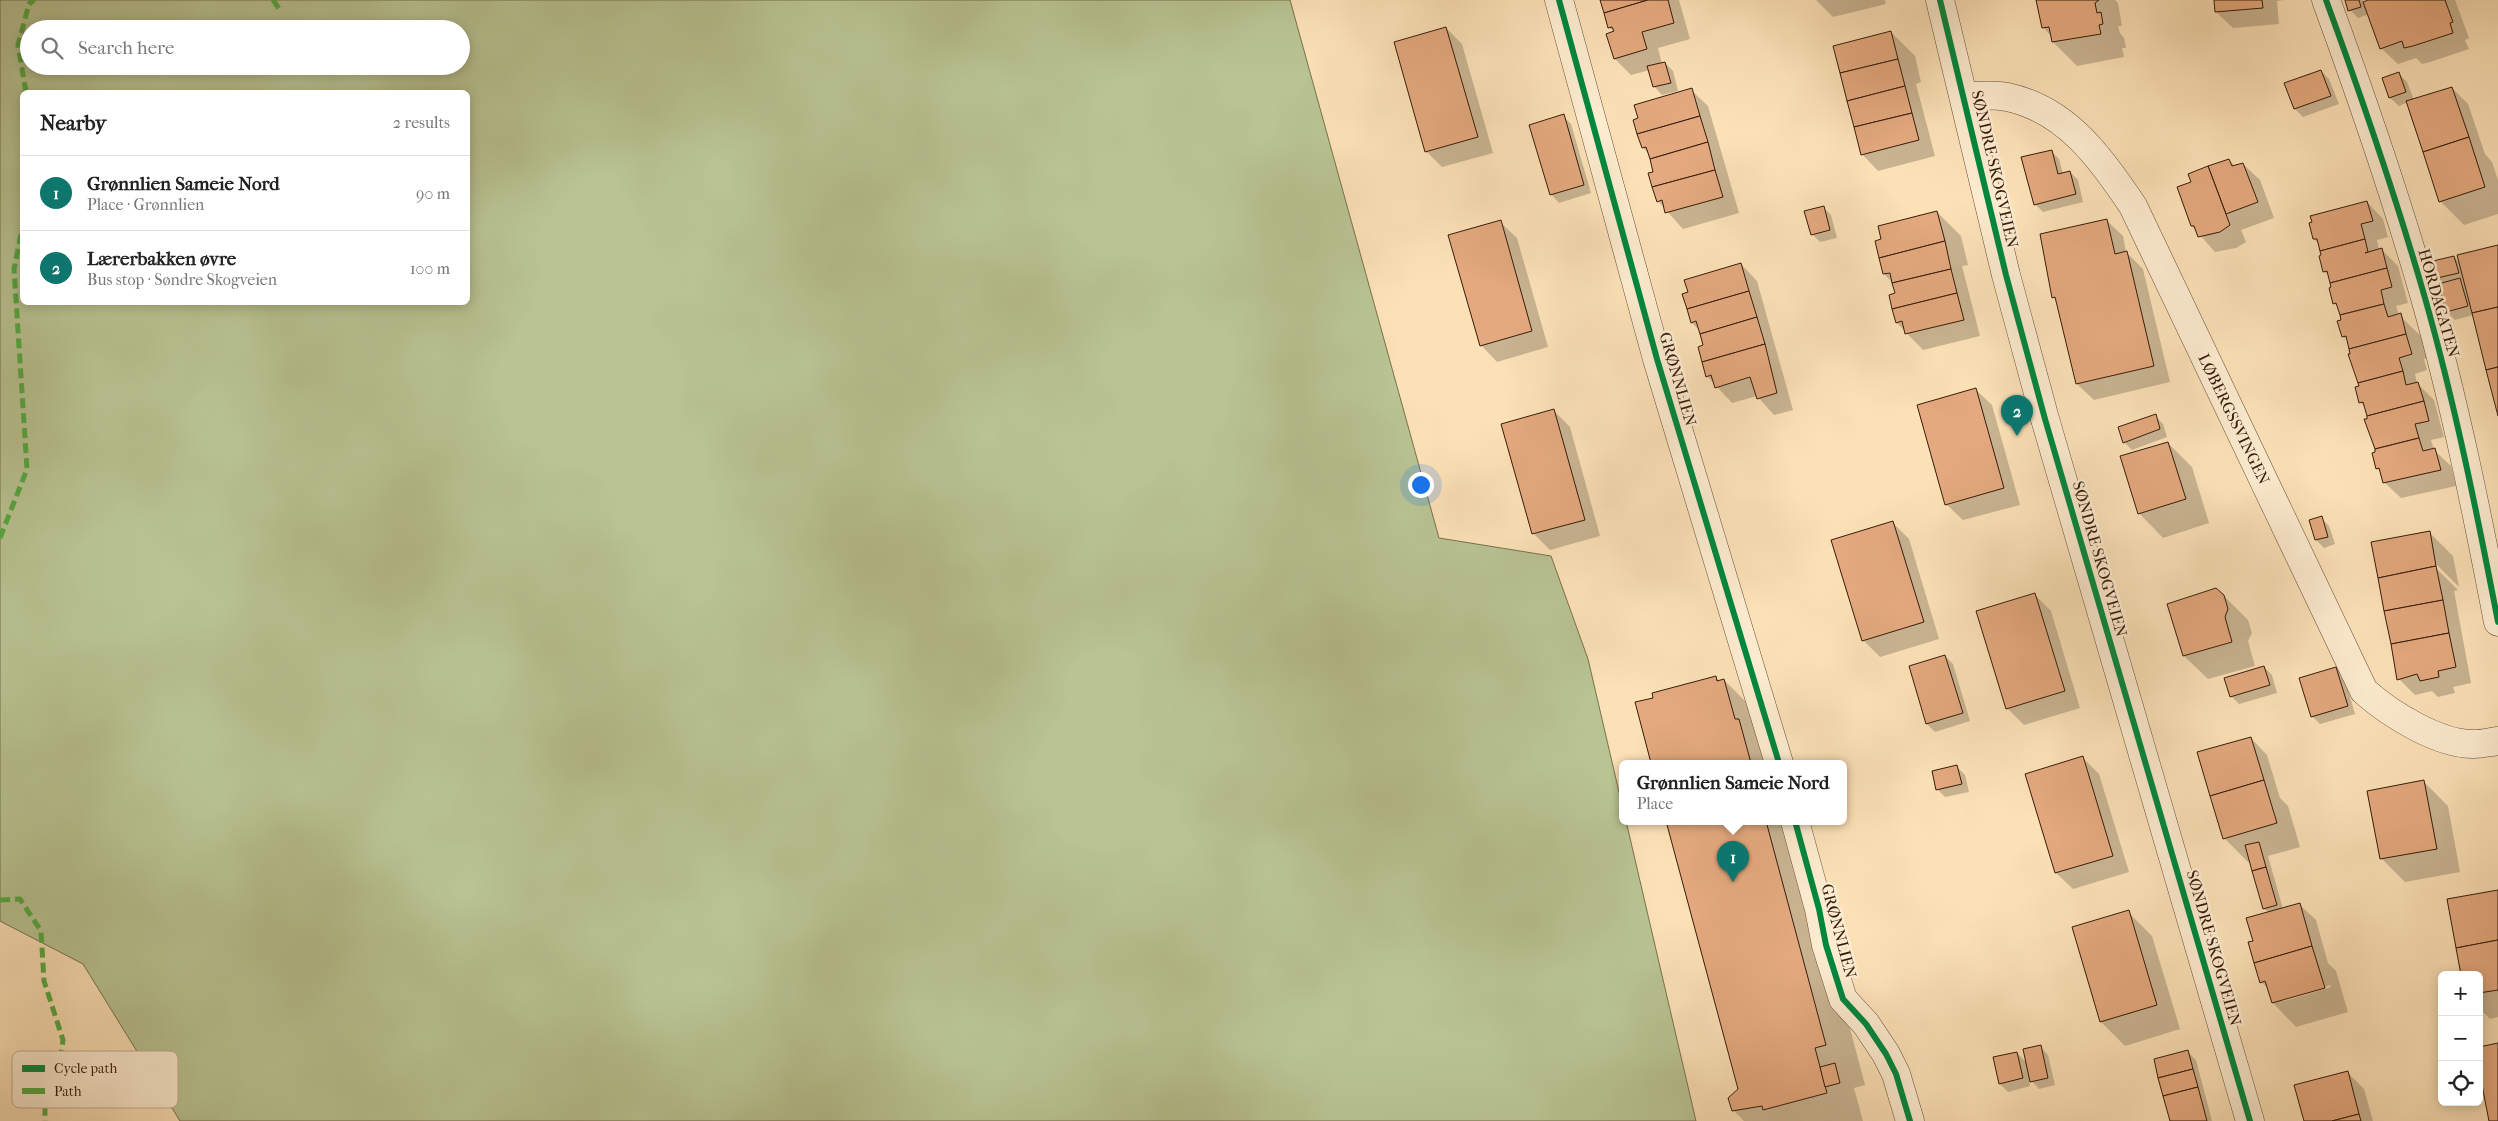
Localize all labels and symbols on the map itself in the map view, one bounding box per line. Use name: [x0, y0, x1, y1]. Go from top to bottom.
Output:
street label: SØNDRE SKOGVEIEN: [1968, 88, 2022, 250]
street label: HORDAGATEN: [2414, 246, 2464, 360]
street label: GRØNNLIEN: [1656, 330, 1700, 428]
street label: LØBERGSSVINGEN: [2194, 351, 2274, 487]
pin: 2: [2001, 395, 2033, 436]
your location: [1408, 472, 1434, 498]
street label: SØNDRE SKOGVEIEN: [2069, 479, 2131, 639]
pin: 1: [1717, 841, 1749, 882]
street label: SØNDRE SKOGVEIEN: [2183, 868, 2245, 1028]
street label: GRØNNLIEN: [1817, 882, 1861, 980]
legend: [12, 1051, 178, 1108]
text: Cycle path: [54, 1060, 118, 1077]
text: Path: [54, 1083, 82, 1100]

